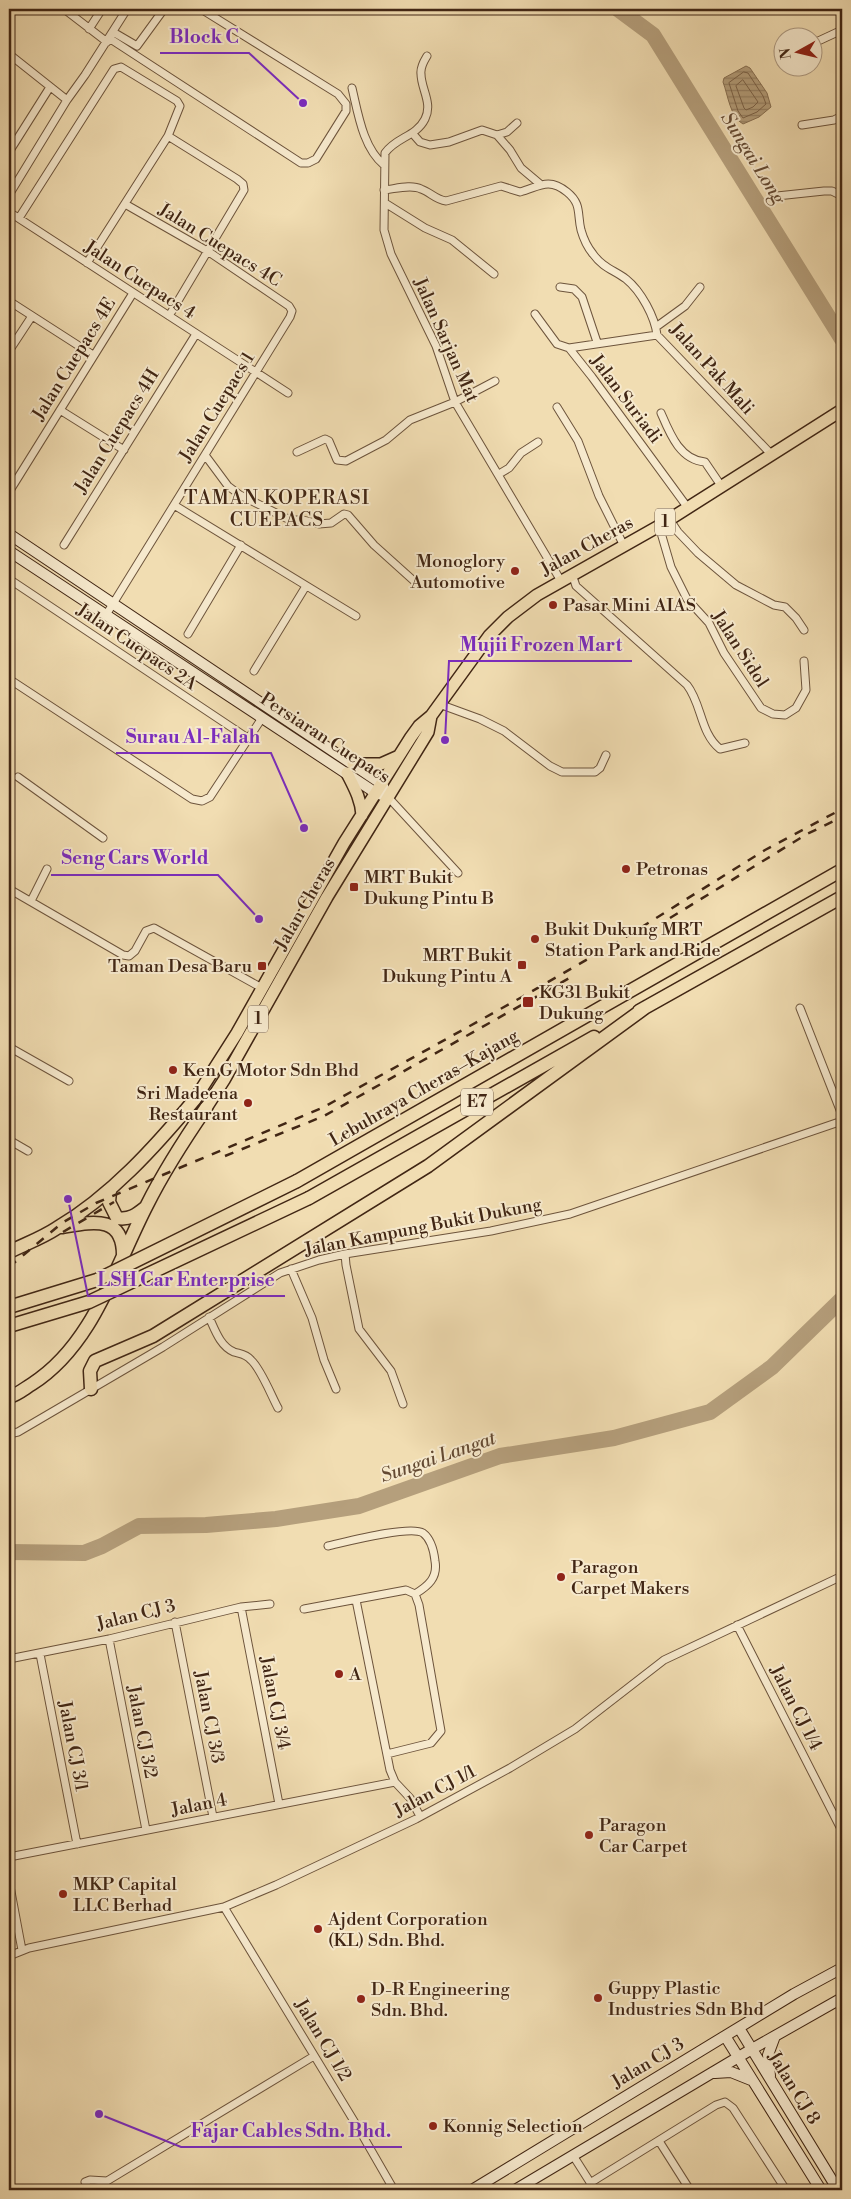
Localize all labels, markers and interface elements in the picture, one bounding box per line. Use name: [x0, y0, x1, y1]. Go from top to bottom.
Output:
callout: Block C: [160, 19, 249, 53]
text: Block C: [169, 25, 239, 49]
north arrow: [774, 28, 824, 78]
text: N: [776, 47, 796, 60]
water label: Sungai Long: [715, 108, 791, 209]
street label: Jalan Cuepacs 4C: [153, 197, 286, 292]
street label: Jalan Cuepacs 4: [79, 235, 200, 325]
street label: Jalan Sarjan Mat: [408, 273, 484, 406]
street label: Jalan Cuepacs 4E: [26, 293, 121, 426]
street label: Jalan Pak Mali: [664, 318, 759, 420]
street label: Jalan Cuepacs 1: [174, 348, 260, 467]
street label: Jalan Suriadi: [584, 349, 667, 448]
street label: Jalan Cuepacs 4H: [69, 364, 165, 498]
district label: TAMAN KOPERASI CUEPACS: [184, 486, 370, 532]
road number: 1: [655, 508, 675, 536]
street label: Jalan Cheras: [536, 511, 637, 581]
place label: Monoglory Automotive: [409, 550, 505, 594]
marker: Monoglory Automotive: [509, 565, 521, 577]
place label: Pasar Mini AIAS: [563, 594, 696, 617]
street label: Jalan Cuepacs 2A: [72, 598, 202, 696]
marker: Pasar Mini AIAS: [547, 599, 559, 611]
street label: Jalan Sidol: [706, 605, 774, 693]
callout: Mujii Frozen Mart: [449, 627, 632, 661]
text: Mujii Frozen Mart: [460, 633, 622, 657]
street label: Persiaran Cuepacs: [256, 687, 394, 789]
callout: Surau Al-Falah: [116, 719, 271, 753]
text: Surau Al-Falah: [126, 725, 261, 749]
callout: Seng Cars World: [51, 841, 218, 875]
text: Seng Cars World: [61, 846, 209, 870]
street label: Jalan Cheras: [269, 854, 341, 955]
place label: Petronas: [636, 858, 708, 881]
marker: Petronas: [620, 863, 632, 875]
place label: MRT Bukit Dukung Pintu B: [364, 866, 494, 910]
marker: MRT Bukit Dukung Pintu B: [348, 881, 360, 893]
place label: Bukit Dukung MRT Station Park and Ride: [544, 918, 721, 962]
marker: Bukit Dukung MRT Station Park and Ride: [529, 933, 541, 945]
place label: MRT Bukit Dukung Pintu A: [382, 944, 513, 988]
place label: Taman Desa Baru: [108, 955, 253, 978]
marker: MRT Bukit Dukung Pintu A: [516, 959, 528, 971]
marker: Taman Desa Baru: [256, 960, 268, 972]
place label: KG31 Bukit Dukung: [539, 981, 631, 1025]
marker: KG31 Bukit Dukung: [521, 995, 535, 1009]
road number: 1: [248, 1006, 268, 1032]
street label: Lebuhraya Cheras–Kajang: [325, 1024, 523, 1152]
place label: Ken G Motor Sdn Bhd: [183, 1059, 360, 1082]
marker: Ken G Motor Sdn Bhd: [167, 1064, 179, 1076]
place label: Sri Madeena Restaurant: [137, 1082, 239, 1126]
road number: E7: [461, 1088, 493, 1116]
marker: Sri Madeena Restaurant: [242, 1097, 254, 1109]
street label: Jalan Kampung Bukit Dukung: [301, 1193, 544, 1262]
callout: LSH Car Enterprise: [88, 1262, 285, 1296]
text: LSH Car Enterprise: [97, 1268, 275, 1292]
water label: Sungai Langat: [377, 1426, 500, 1488]
place label: Paragon Carpet Makers: [571, 1556, 689, 1600]
marker: Paragon Carpet Makers: [555, 1571, 567, 1583]
street label: Jalan CJ 3: [93, 1594, 178, 1636]
street label: Jalan CJ 3/4: [254, 1653, 295, 1752]
street label: Jalan CJ 1/4: [764, 1661, 827, 1755]
place label: A: [348, 1663, 362, 1686]
street label: Jalan CJ 3/3: [189, 1668, 229, 1765]
marker: A: [333, 1668, 345, 1680]
street label: Jalan CJ 3/2: [122, 1683, 162, 1780]
street label: Jalan CJ 3/1: [53, 1698, 93, 1793]
street label: Jalan CJ 1/1: [389, 1760, 480, 1823]
street label: Jalan 4: [168, 1788, 229, 1822]
place label: Paragon Car Carpet: [599, 1814, 688, 1858]
marker: Paragon Car Carpet: [583, 1829, 595, 1841]
place label: MKP Capital LLC Berhad: [73, 1873, 177, 1917]
marker: MKP Capital LLC Berhad: [57, 1888, 69, 1900]
place label: Ajdent Corporation (KL) Sdn. Bhd.: [327, 1908, 488, 1952]
marker: Ajdent Corporation (KL) Sdn. Bhd.: [312, 1923, 324, 1935]
place label: Guppy Plastic Industries Sdn Bhd: [608, 1977, 765, 2021]
place label: D-R Engineering Sdn. Bhd.: [371, 1978, 510, 2022]
marker: Guppy Plastic Industries Sdn Bhd: [592, 1992, 604, 2004]
marker: D-R Engineering Sdn. Bhd.: [355, 1993, 367, 2005]
street label: Jalan CJ 1/2: [289, 1994, 357, 2085]
street label: Jalan CJ 3: [607, 2032, 688, 2094]
street label: Jalan CJ 8: [762, 2046, 825, 2129]
callout: Fajar Cables Sdn. Bhd.: [181, 2113, 402, 2147]
place label: Konnig Selection: [443, 2115, 583, 2138]
text: Fajar Cables Sdn. Bhd.: [191, 2119, 391, 2143]
marker: Konnig Selection: [427, 2120, 439, 2132]

